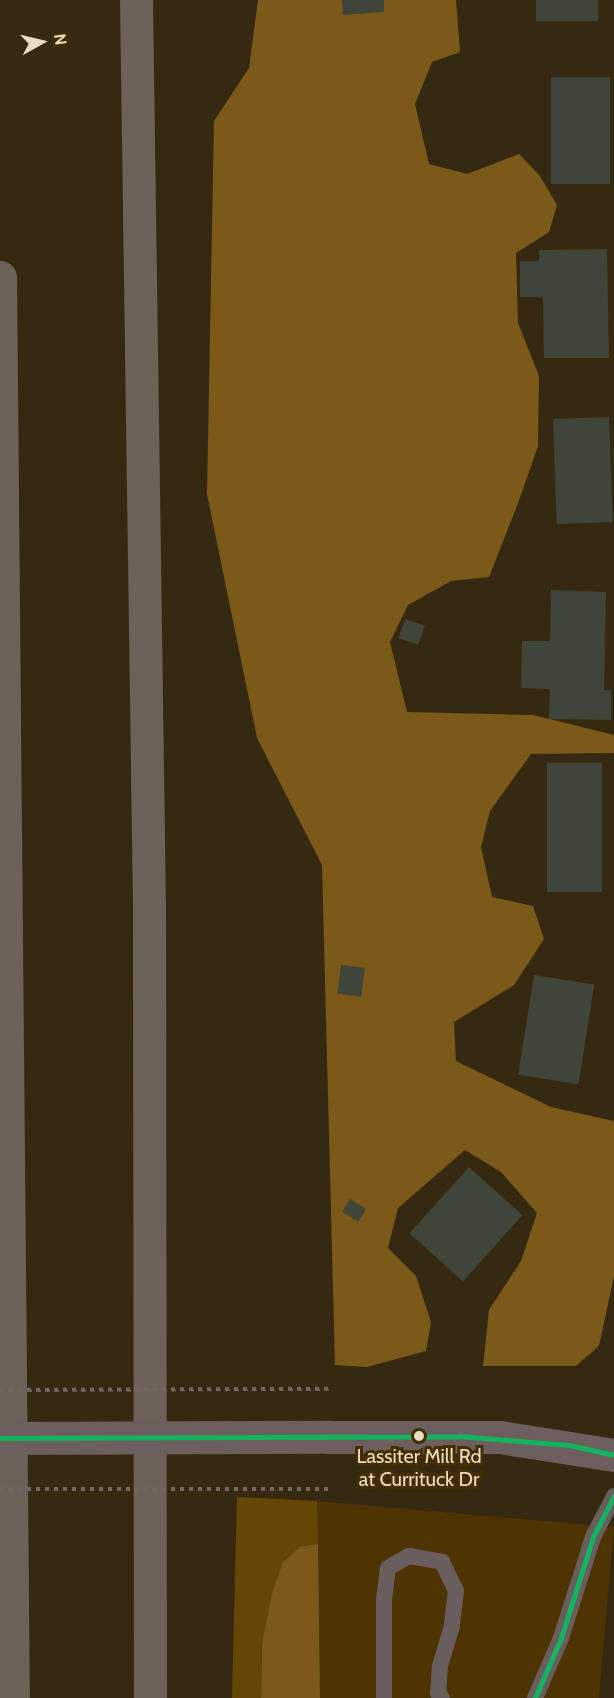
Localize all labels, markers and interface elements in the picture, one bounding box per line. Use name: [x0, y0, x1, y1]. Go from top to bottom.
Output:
north arrow: [12, 12, 72, 72]
text: N: [50, 33, 71, 46]
marker: Lassiter Mill Rd at Currituck Dr: [413, 1430, 425, 1442]
place label: Lassiter Mill Rd at Currituck Dr: [356, 1445, 482, 1492]

